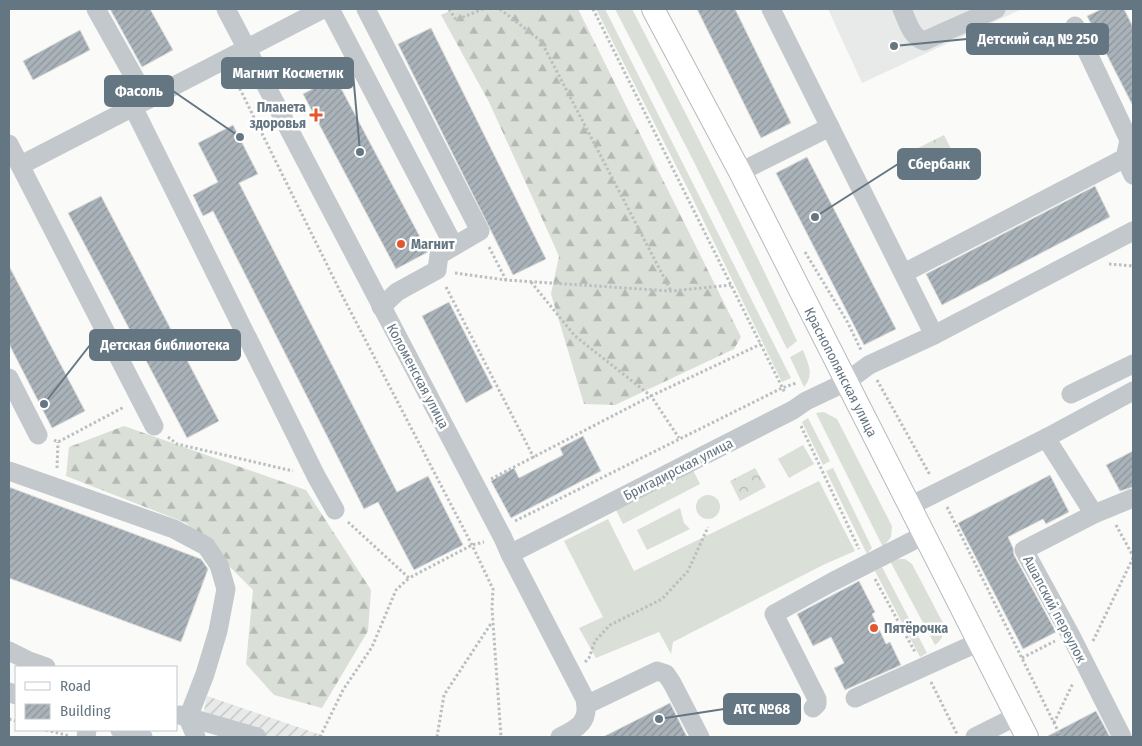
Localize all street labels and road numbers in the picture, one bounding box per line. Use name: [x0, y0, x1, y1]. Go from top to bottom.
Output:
street label: Краснополянская улица: [800, 305, 881, 440]
street label: Коломенская улица: [383, 321, 452, 432]
street label: Бригадирская улица: [621, 434, 736, 504]
street label: Ашапский переулок: [1019, 553, 1090, 666]

